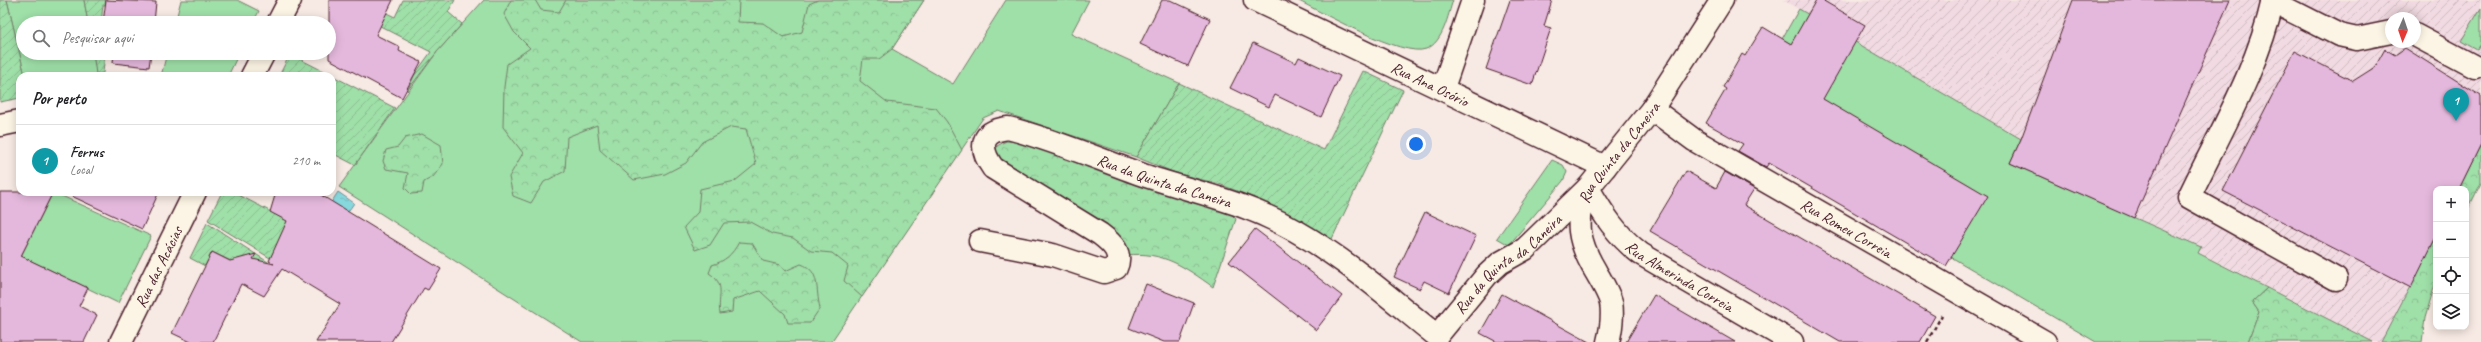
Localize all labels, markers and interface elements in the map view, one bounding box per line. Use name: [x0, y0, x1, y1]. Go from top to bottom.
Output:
north arrow: [2385, 12, 2421, 48]
search box: [16, 16, 336, 60]
icon: search: [30, 27, 52, 49]
text: Pesquisar aqui: [62, 29, 133, 48]
street label: Rua Ana Osório: [1388, 57, 1474, 112]
text: Por perto: [32, 88, 86, 109]
pin: 1: [2443, 88, 2469, 121]
street label: Rua Quinta da Caneira: [1574, 98, 1665, 206]
your location: [1406, 134, 1426, 154]
text: Ferrus: [70, 143, 103, 162]
street label: Rua da Quinta da Caneira: [1094, 150, 1235, 213]
text: 1: [42, 153, 48, 169]
text: 210 m: [292, 153, 320, 169]
text: Local: [70, 162, 92, 178]
map controls: [2433, 186, 2469, 330]
button: +: [2433, 186, 2469, 222]
street label: Rua Romeu Correia: [1797, 195, 1896, 263]
street label: Rua da Quinta da Caneira: [1450, 209, 1567, 318]
street label: Rua das Acácias: [131, 222, 188, 311]
button: −: [2433, 222, 2469, 258]
street label: Rua Almerinda Correia: [1621, 237, 1738, 317]
button: locate: [2433, 258, 2469, 294]
button: layers: [2433, 294, 2469, 330]

